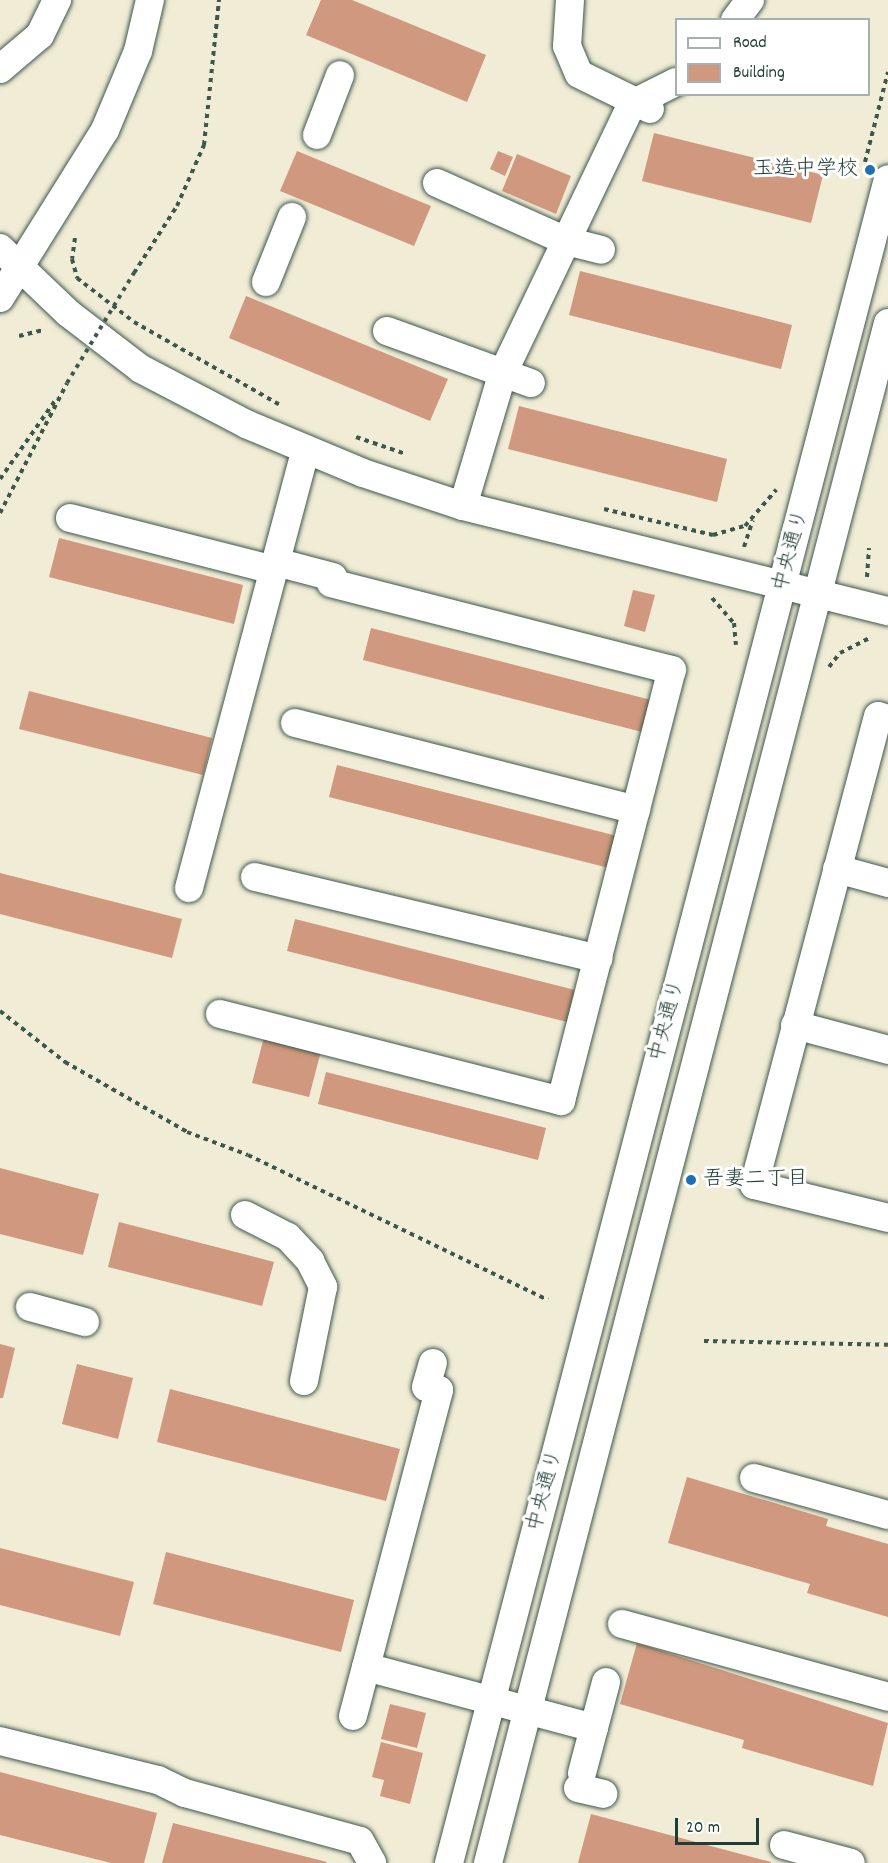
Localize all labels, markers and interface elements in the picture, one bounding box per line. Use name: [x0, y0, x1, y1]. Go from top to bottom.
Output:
legend: [675, 18, 870, 96]
text: Road: [733, 31, 767, 56]
text: Building: [733, 61, 785, 86]
place label: 玉造中学校: [753, 157, 858, 183]
marker: 玉造中学校: [863, 163, 877, 177]
street label: 中央通り: [769, 507, 815, 595]
street label: 中央通り: [645, 977, 691, 1065]
place label: 吾妻二丁目: [703, 1167, 808, 1193]
marker: 吾妻二丁目: [684, 1173, 698, 1187]
street label: 中央通り: [523, 1447, 569, 1535]
scale bar: [678, 1806, 762, 1844]
text: 20 m: [686, 1816, 720, 1841]

